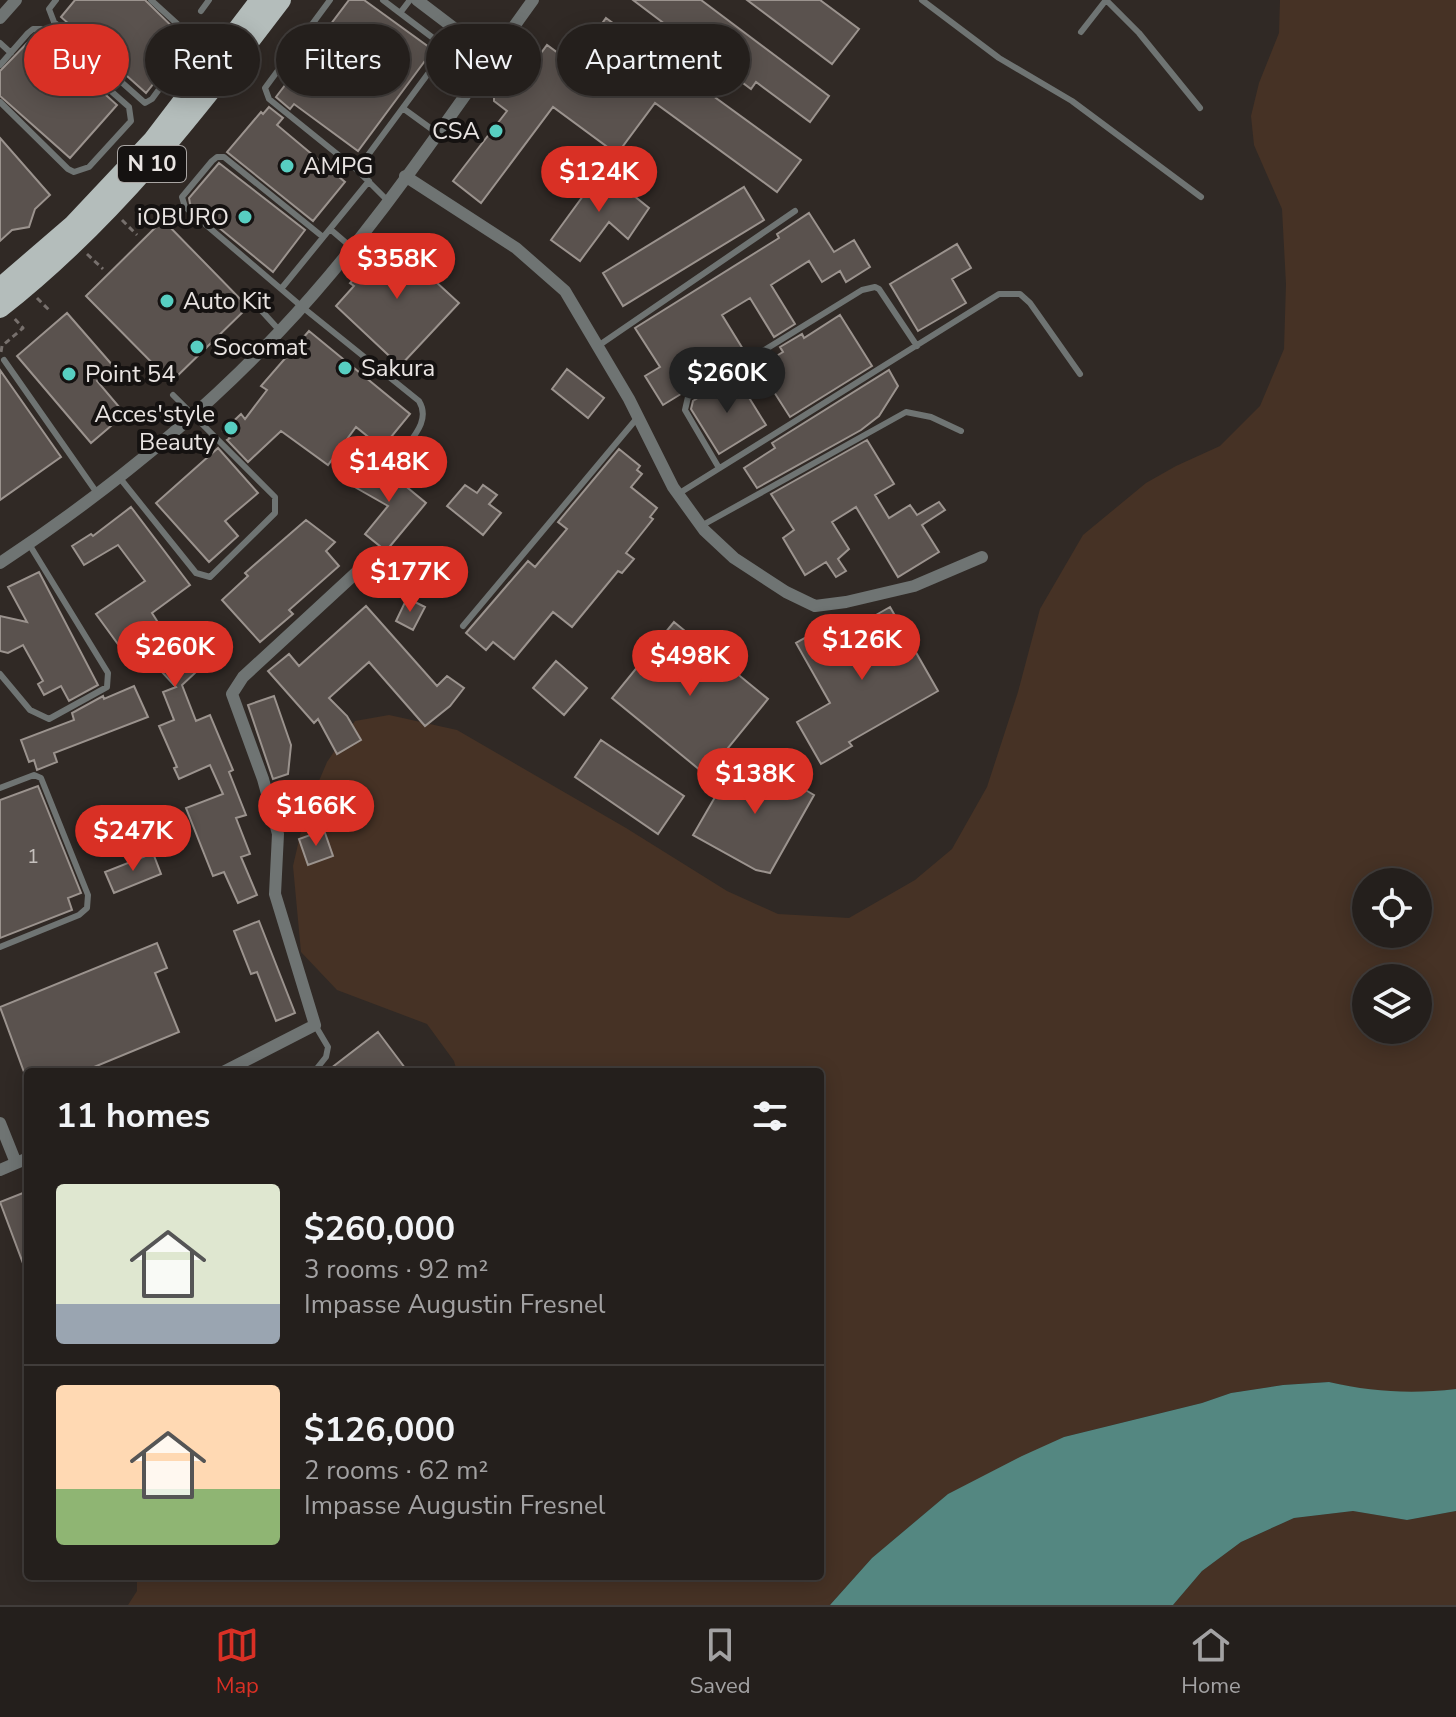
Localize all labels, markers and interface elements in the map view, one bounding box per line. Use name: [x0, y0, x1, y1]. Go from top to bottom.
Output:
chip: Buy: [24, 24, 129, 96]
chip: Rent: [145, 24, 260, 96]
chip: Filters: [276, 24, 410, 96]
chip: New: [426, 24, 541, 96]
chip: Apartment: [557, 24, 750, 96]
place label: CSA: [432, 115, 480, 147]
marker: CSA: [487, 122, 505, 140]
road number: N 10: [118, 146, 186, 182]
pin: $124K: [543, 146, 655, 214]
place label: AMPG: [303, 150, 373, 182]
text: $124K: [559, 154, 639, 189]
marker: AMPG: [278, 157, 296, 175]
place label: iOBURO: [137, 201, 229, 233]
marker: iOBURO: [236, 208, 254, 226]
pin: $358K: [341, 233, 453, 301]
text: $358K: [357, 241, 437, 276]
place label: Auto Kit: [183, 285, 271, 317]
marker: Auto Kit: [158, 292, 176, 310]
place label: Socomat: [213, 331, 308, 363]
marker: Socomat: [188, 338, 206, 356]
pin: $260K: [671, 347, 783, 415]
place label: Sakura: [361, 352, 435, 384]
text: $260K: [687, 355, 767, 390]
place label: Point 54: [85, 358, 176, 390]
marker: Sakura: [336, 359, 354, 377]
marker: Point 54: [60, 365, 78, 383]
place label: Acces'style Beauty: [94, 398, 216, 458]
marker: Acces'style Beauty: [222, 419, 240, 437]
pin: $148K: [333, 436, 445, 504]
text: $148K: [349, 444, 429, 479]
pin: $177K: [354, 546, 466, 614]
text: $177K: [370, 554, 450, 589]
pin: $126K: [806, 614, 918, 682]
pin: $260K: [119, 621, 231, 689]
text: $126K: [822, 622, 902, 657]
text: $260K: [135, 629, 215, 664]
pin: $498K: [634, 630, 746, 698]
text: $498K: [650, 638, 730, 673]
pin: $138K: [699, 748, 811, 816]
text: $138K: [715, 756, 795, 791]
pin: $166K: [260, 780, 372, 848]
text: $166K: [276, 788, 356, 823]
pin: $247K: [77, 805, 189, 873]
text: $247K: [93, 813, 173, 848]
house number: 1: [27, 843, 39, 870]
map controls: [1352, 868, 1432, 1044]
button: locate: [1352, 868, 1432, 948]
button: layers: [1352, 964, 1432, 1044]
text: 11 homes: [56, 1093, 210, 1139]
icon: filters: [748, 1094, 792, 1138]
text: $260,000: [304, 1206, 455, 1252]
icon: home: [120, 1216, 216, 1312]
text: 3 rooms · 92 m²: [304, 1252, 488, 1287]
text: Impasse Augustin Fresnel: [304, 1287, 605, 1322]
text: $126,000: [304, 1407, 455, 1453]
icon: home: [120, 1417, 216, 1513]
text: 2 rooms · 62 m²: [304, 1453, 488, 1488]
text: Impasse Augustin Fresnel: [304, 1488, 605, 1523]
tab: Map: [215, 1623, 259, 1701]
tab: Saved: [690, 1623, 751, 1701]
tab: Home: [1181, 1623, 1241, 1701]

